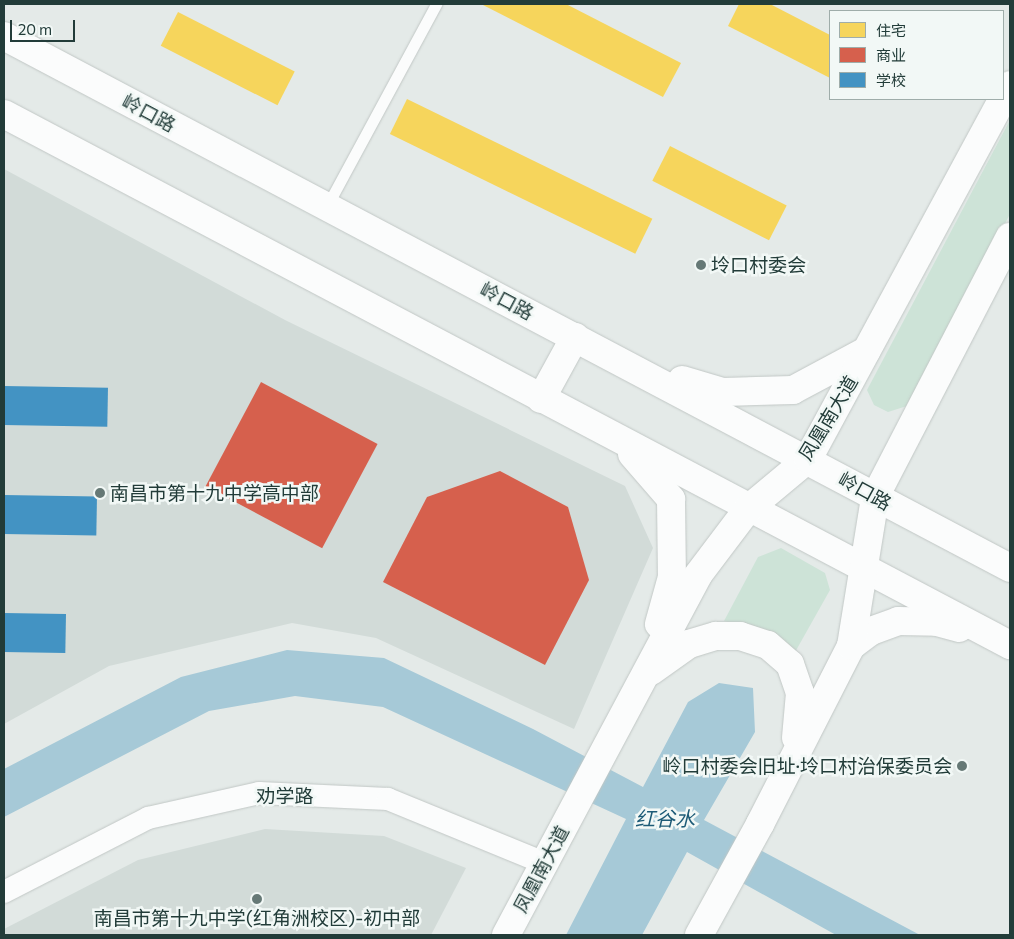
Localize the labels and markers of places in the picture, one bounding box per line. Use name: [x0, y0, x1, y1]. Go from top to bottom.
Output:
place label: 坽口村委会: [711, 254, 806, 276]
marker: 坽口村委会: [695, 259, 707, 271]
place label: 南昌市第十九中学高中部: [110, 482, 319, 504]
marker: 南昌市第十九中学高中部: [94, 487, 106, 499]
place label: 岭口村委会旧址·坽口村治保委员会: [663, 755, 952, 777]
marker: 岭口村委会旧址·坽口村治保委员会: [956, 760, 968, 772]
marker: 南昌市第十九中学(红角洲校区)-初中部: [251, 893, 263, 905]
place label: 南昌市第十九中学(红角洲校区)-初中部: [94, 907, 420, 929]

